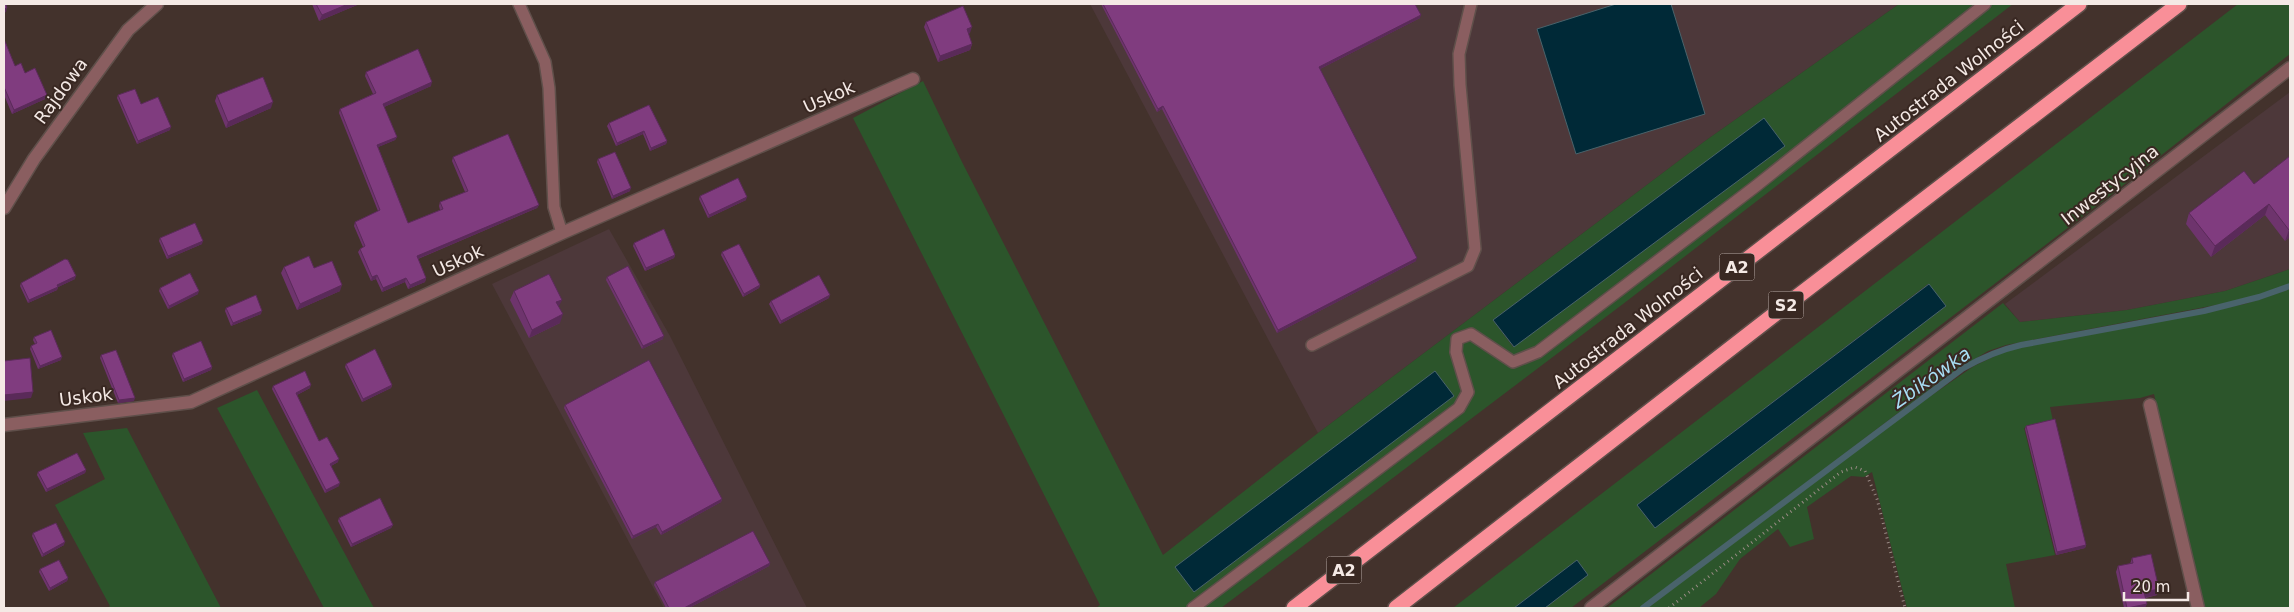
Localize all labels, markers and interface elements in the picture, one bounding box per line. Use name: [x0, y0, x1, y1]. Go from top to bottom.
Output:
street label: Autostrada Wolności: [1870, 16, 2028, 146]
street label: Rajdowa: [30, 54, 92, 128]
street label: Uskok: [800, 76, 858, 117]
street label: Inwestycyjna: [2057, 140, 2162, 229]
street label: Uskok: [429, 239, 487, 281]
road number: A2: [1720, 253, 1754, 280]
street label: Autostrada Wolności: [1549, 263, 1707, 393]
road number: S2: [1768, 292, 1804, 318]
water label: Żbikówka: [1887, 342, 1975, 413]
street label: Uskok: [58, 383, 114, 410]
road number: A2: [1326, 556, 1362, 584]
scale bar: [2124, 570, 2188, 602]
text: 20 m: [2132, 578, 2170, 596]

